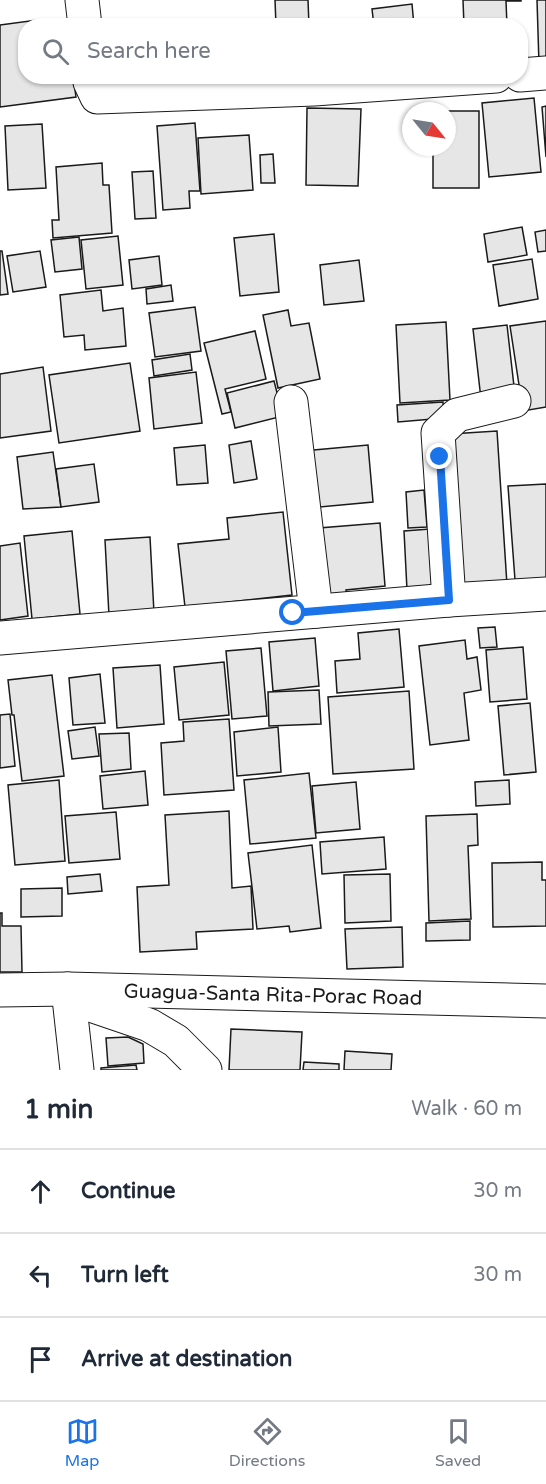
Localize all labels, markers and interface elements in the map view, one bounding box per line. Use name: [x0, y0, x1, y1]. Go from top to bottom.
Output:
search box: [18, 18, 528, 84]
icon: search: [39, 35, 72, 68]
text: Search here: [87, 38, 211, 64]
north arrow: [402, 102, 456, 156]
route end: [426, 443, 452, 469]
route start: [279, 599, 305, 625]
street label: Guagua-Santa Rita-Porac Road: [123, 979, 423, 1011]
text: 1 min: [24, 1094, 93, 1125]
text: Walk · 60 m: [411, 1097, 522, 1121]
icon: ahead: [24, 1175, 57, 1208]
text: Continue: [81, 1178, 176, 1204]
text: 30 m: [473, 1179, 522, 1203]
icon: left: [24, 1259, 57, 1292]
text: Turn left: [81, 1262, 169, 1288]
text: 30 m: [473, 1263, 522, 1287]
icon: arrive: [24, 1343, 57, 1376]
text: Arrive at destination: [81, 1346, 292, 1372]
tab: Map: [65, 1415, 99, 1471]
tab: Directions: [229, 1415, 305, 1471]
tab: Saved: [435, 1415, 481, 1471]

